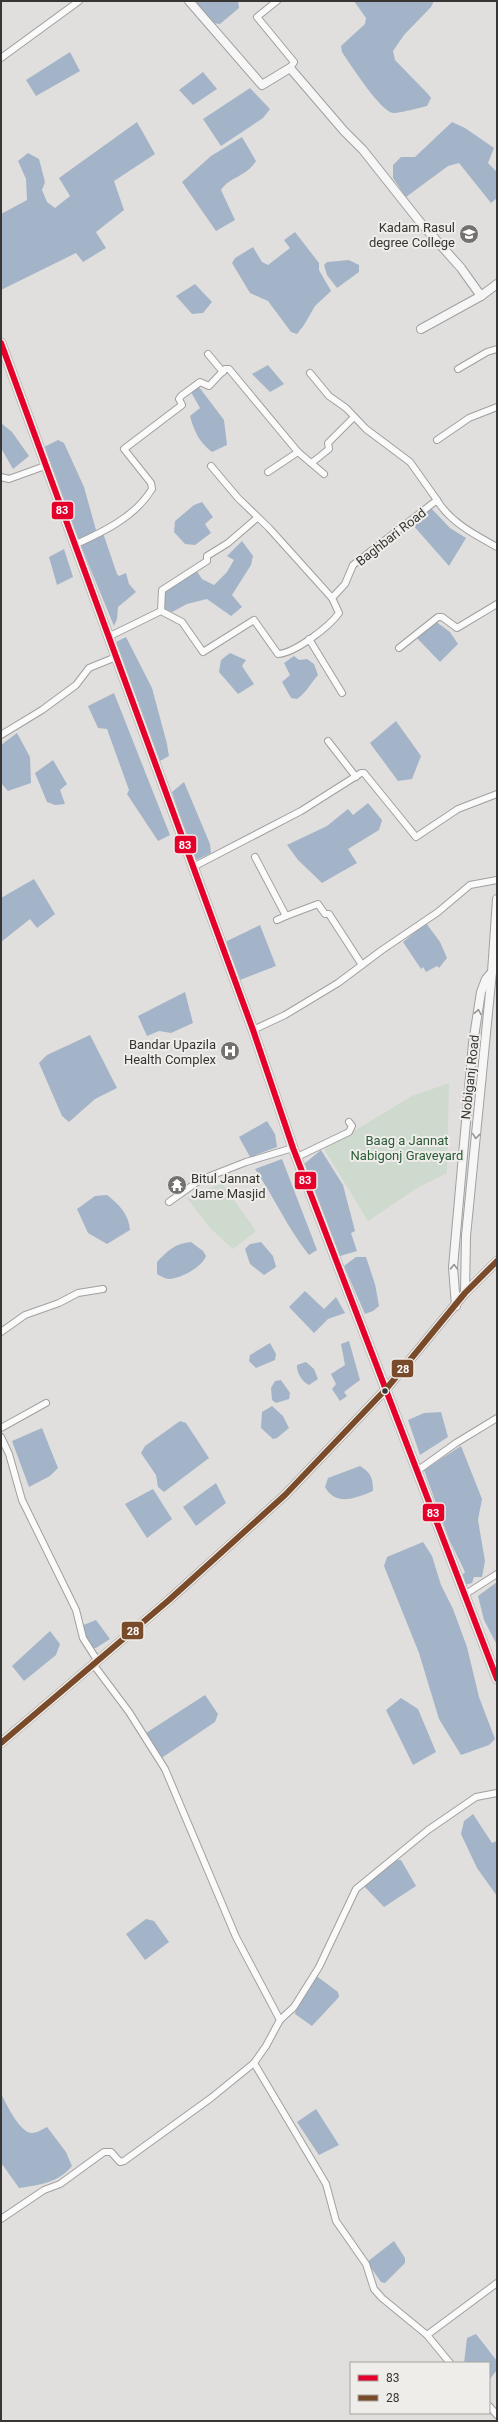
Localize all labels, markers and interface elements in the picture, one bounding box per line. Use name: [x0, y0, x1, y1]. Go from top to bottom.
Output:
place label: Kadam Rasul degree College: [369, 220, 455, 250]
school or university icon: Kadam Rasul degree College: [458, 223, 480, 245]
line badge: 83: [51, 501, 74, 520]
text: 83: [56, 504, 68, 517]
street label: Baghbari Road: [353, 505, 429, 569]
line badge: 83: [174, 835, 197, 854]
text: 83: [179, 839, 191, 852]
one-way arrow: [473, 1009, 482, 1015]
street label: Nobiganj Road: [458, 1034, 482, 1120]
place label: Bandar Upazila Health Complex: [124, 1037, 217, 1067]
hospital icon: Bandar Upazila Health Complex: [219, 1040, 241, 1062]
park label: Baag a Jannat Nabigonj Graveyard: [351, 1133, 463, 1163]
one-way arrow: [472, 1133, 481, 1139]
place label: Bitul Jannat Jame Masjid: [191, 1171, 266, 1201]
line badge: 83: [294, 1171, 317, 1190]
temple icon: Bitul Jannat Jame Masjid: [166, 1174, 188, 1196]
text: 83: [299, 1174, 311, 1187]
one-way arrow: [449, 1264, 458, 1270]
line badge: 28: [391, 1359, 414, 1378]
text: 28: [397, 1363, 409, 1376]
unlabelled marker: [380, 1386, 390, 1396]
line badge: 83: [422, 1503, 445, 1522]
text: 83: [427, 1507, 439, 1520]
line badge: 28: [121, 1621, 144, 1640]
text: 28: [127, 1625, 139, 1638]
legend: [350, 2362, 490, 2414]
text: 83: [386, 2371, 400, 2385]
text: 28: [386, 2391, 400, 2405]

